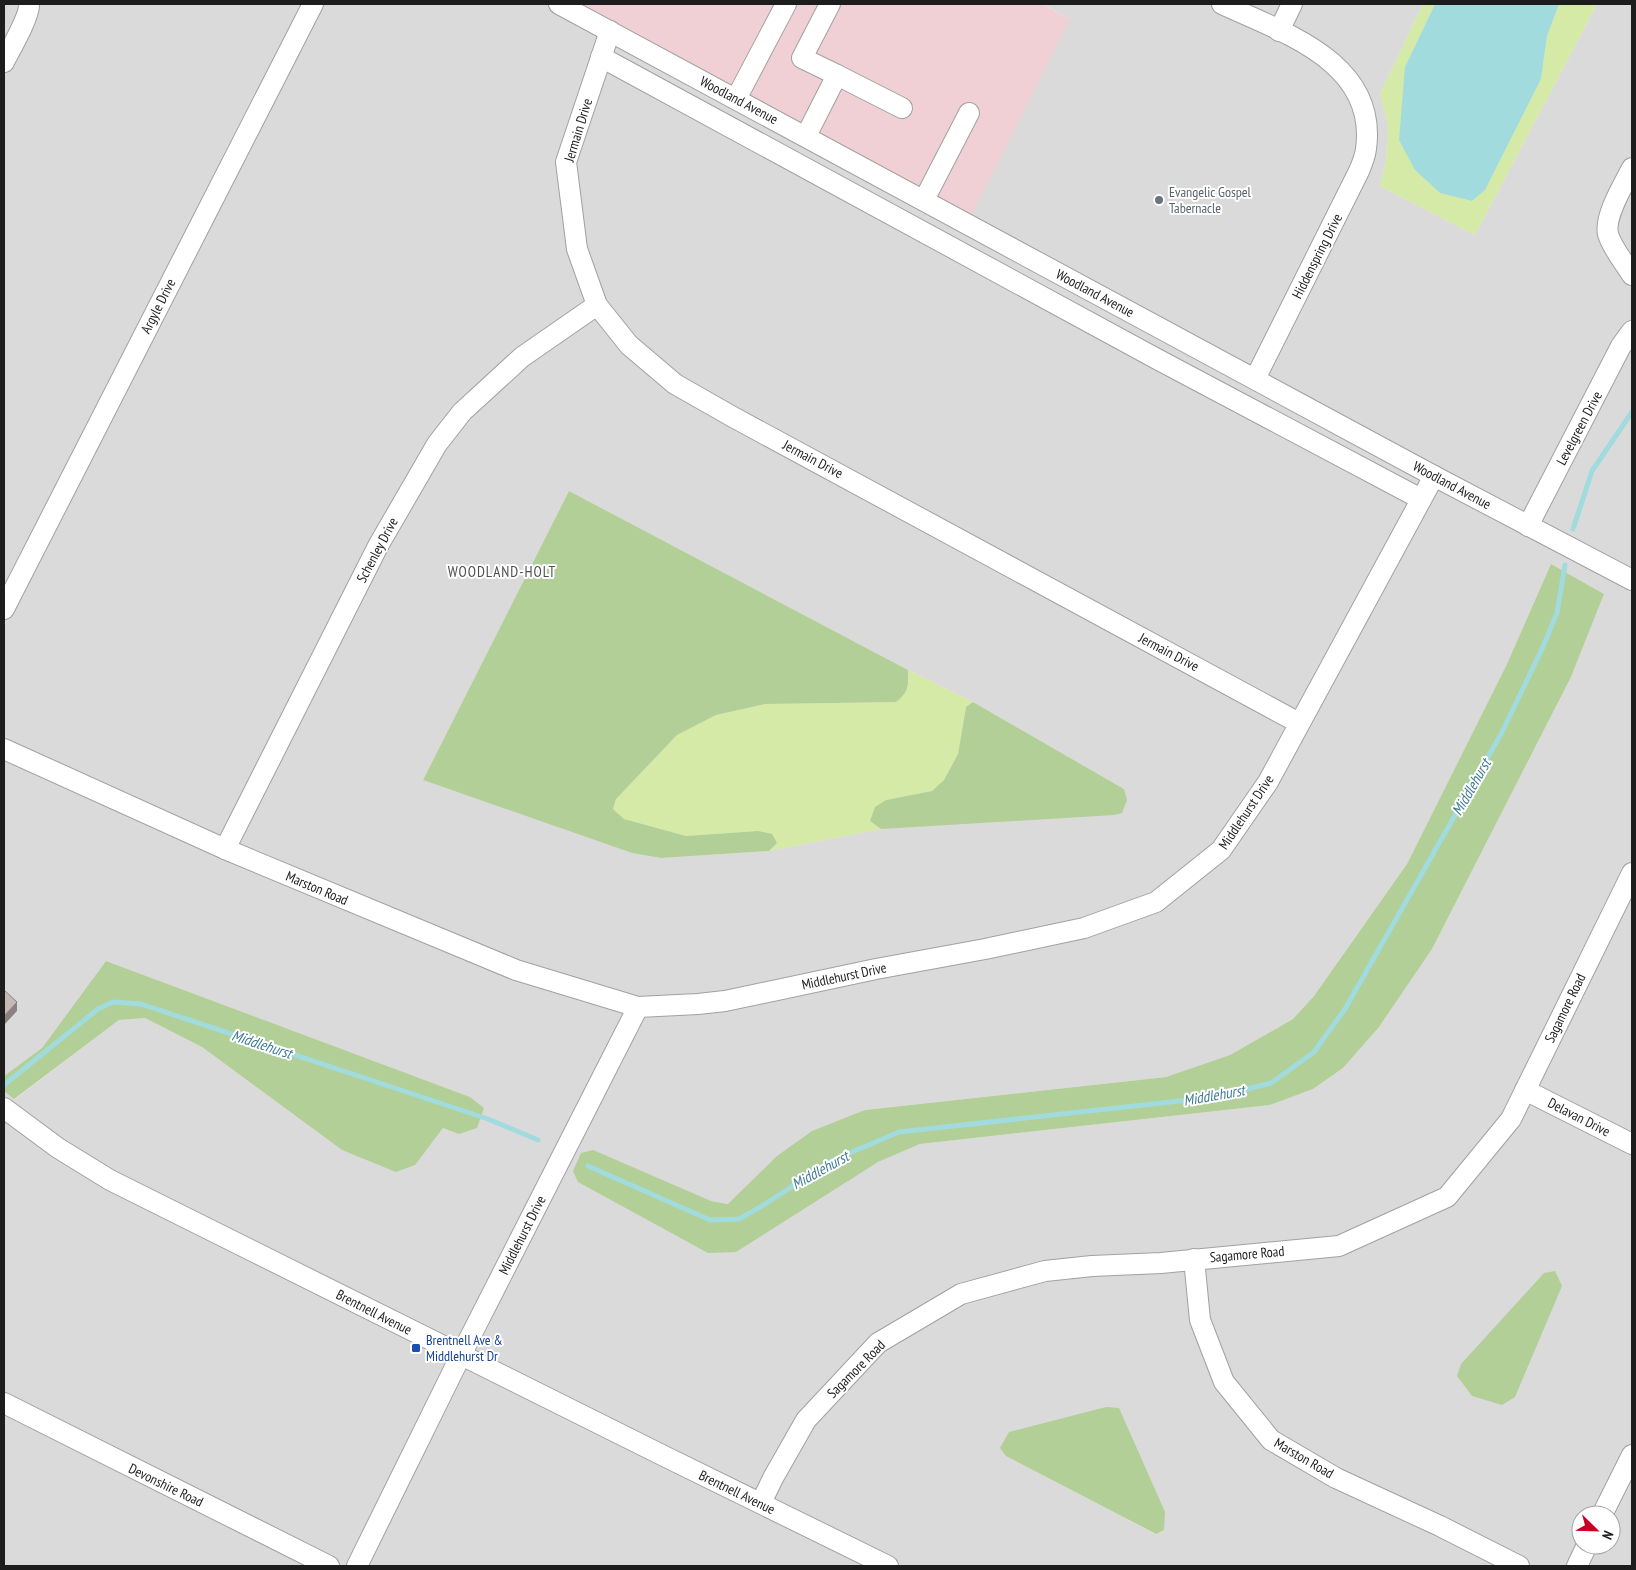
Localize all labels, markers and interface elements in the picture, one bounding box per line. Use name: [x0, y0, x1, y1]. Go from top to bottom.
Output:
street label: Woodland Avenue: [697, 72, 781, 128]
street label: Jermain Drive: [560, 96, 596, 165]
place label: Evangelic Gospel Tabernacle: [1169, 183, 1252, 217]
marker: Evangelic Gospel Tabernacle: [1153, 194, 1165, 206]
street label: Hiddenspring Drive: [1288, 210, 1346, 301]
street label: Woodland Avenue: [1053, 265, 1137, 321]
street label: Argyle Drive: [137, 275, 180, 336]
street label: Levelgreen Drive: [1552, 388, 1606, 468]
street label: Jermain Drive: [779, 435, 846, 482]
street label: Woodland Avenue: [1410, 457, 1494, 513]
street label: Schenley Drive: [352, 514, 402, 586]
district label: WOODLAND-HOLT: [448, 562, 556, 581]
street label: Jermain Drive: [1135, 628, 1202, 675]
water label: Middlehurst: [1447, 754, 1496, 819]
street label: Middlehurst Drive: [1214, 771, 1278, 853]
street label: Marston Road: [283, 867, 351, 909]
street label: Middlehurst Drive: [800, 958, 888, 994]
street label: Sagamore Road: [1540, 970, 1590, 1046]
water label: Middlehurst: [230, 1025, 296, 1063]
water label: Middlehurst: [1182, 1080, 1248, 1110]
street label: Delavan Drive: [1545, 1094, 1613, 1140]
water label: Middlehurst: [788, 1146, 853, 1193]
street label: Middlehurst Drive: [494, 1192, 550, 1277]
street label: Sagamore Road: [1209, 1242, 1285, 1266]
street label: Brentnell Avenue: [333, 1285, 415, 1339]
place label: Brentnell Ave & Middlehurst Dr: [426, 1331, 503, 1365]
street label: Sagamore Road: [823, 1336, 889, 1402]
marker: Brentnell Ave & Middlehurst Dr: [410, 1342, 422, 1354]
street label: Marston Road: [1271, 1434, 1337, 1482]
street label: Devonshire Road: [126, 1459, 206, 1511]
street label: Brentnell Avenue: [696, 1466, 778, 1518]
north arrow: [1571, 1505, 1621, 1555]
text: N: [1598, 1528, 1618, 1542]

